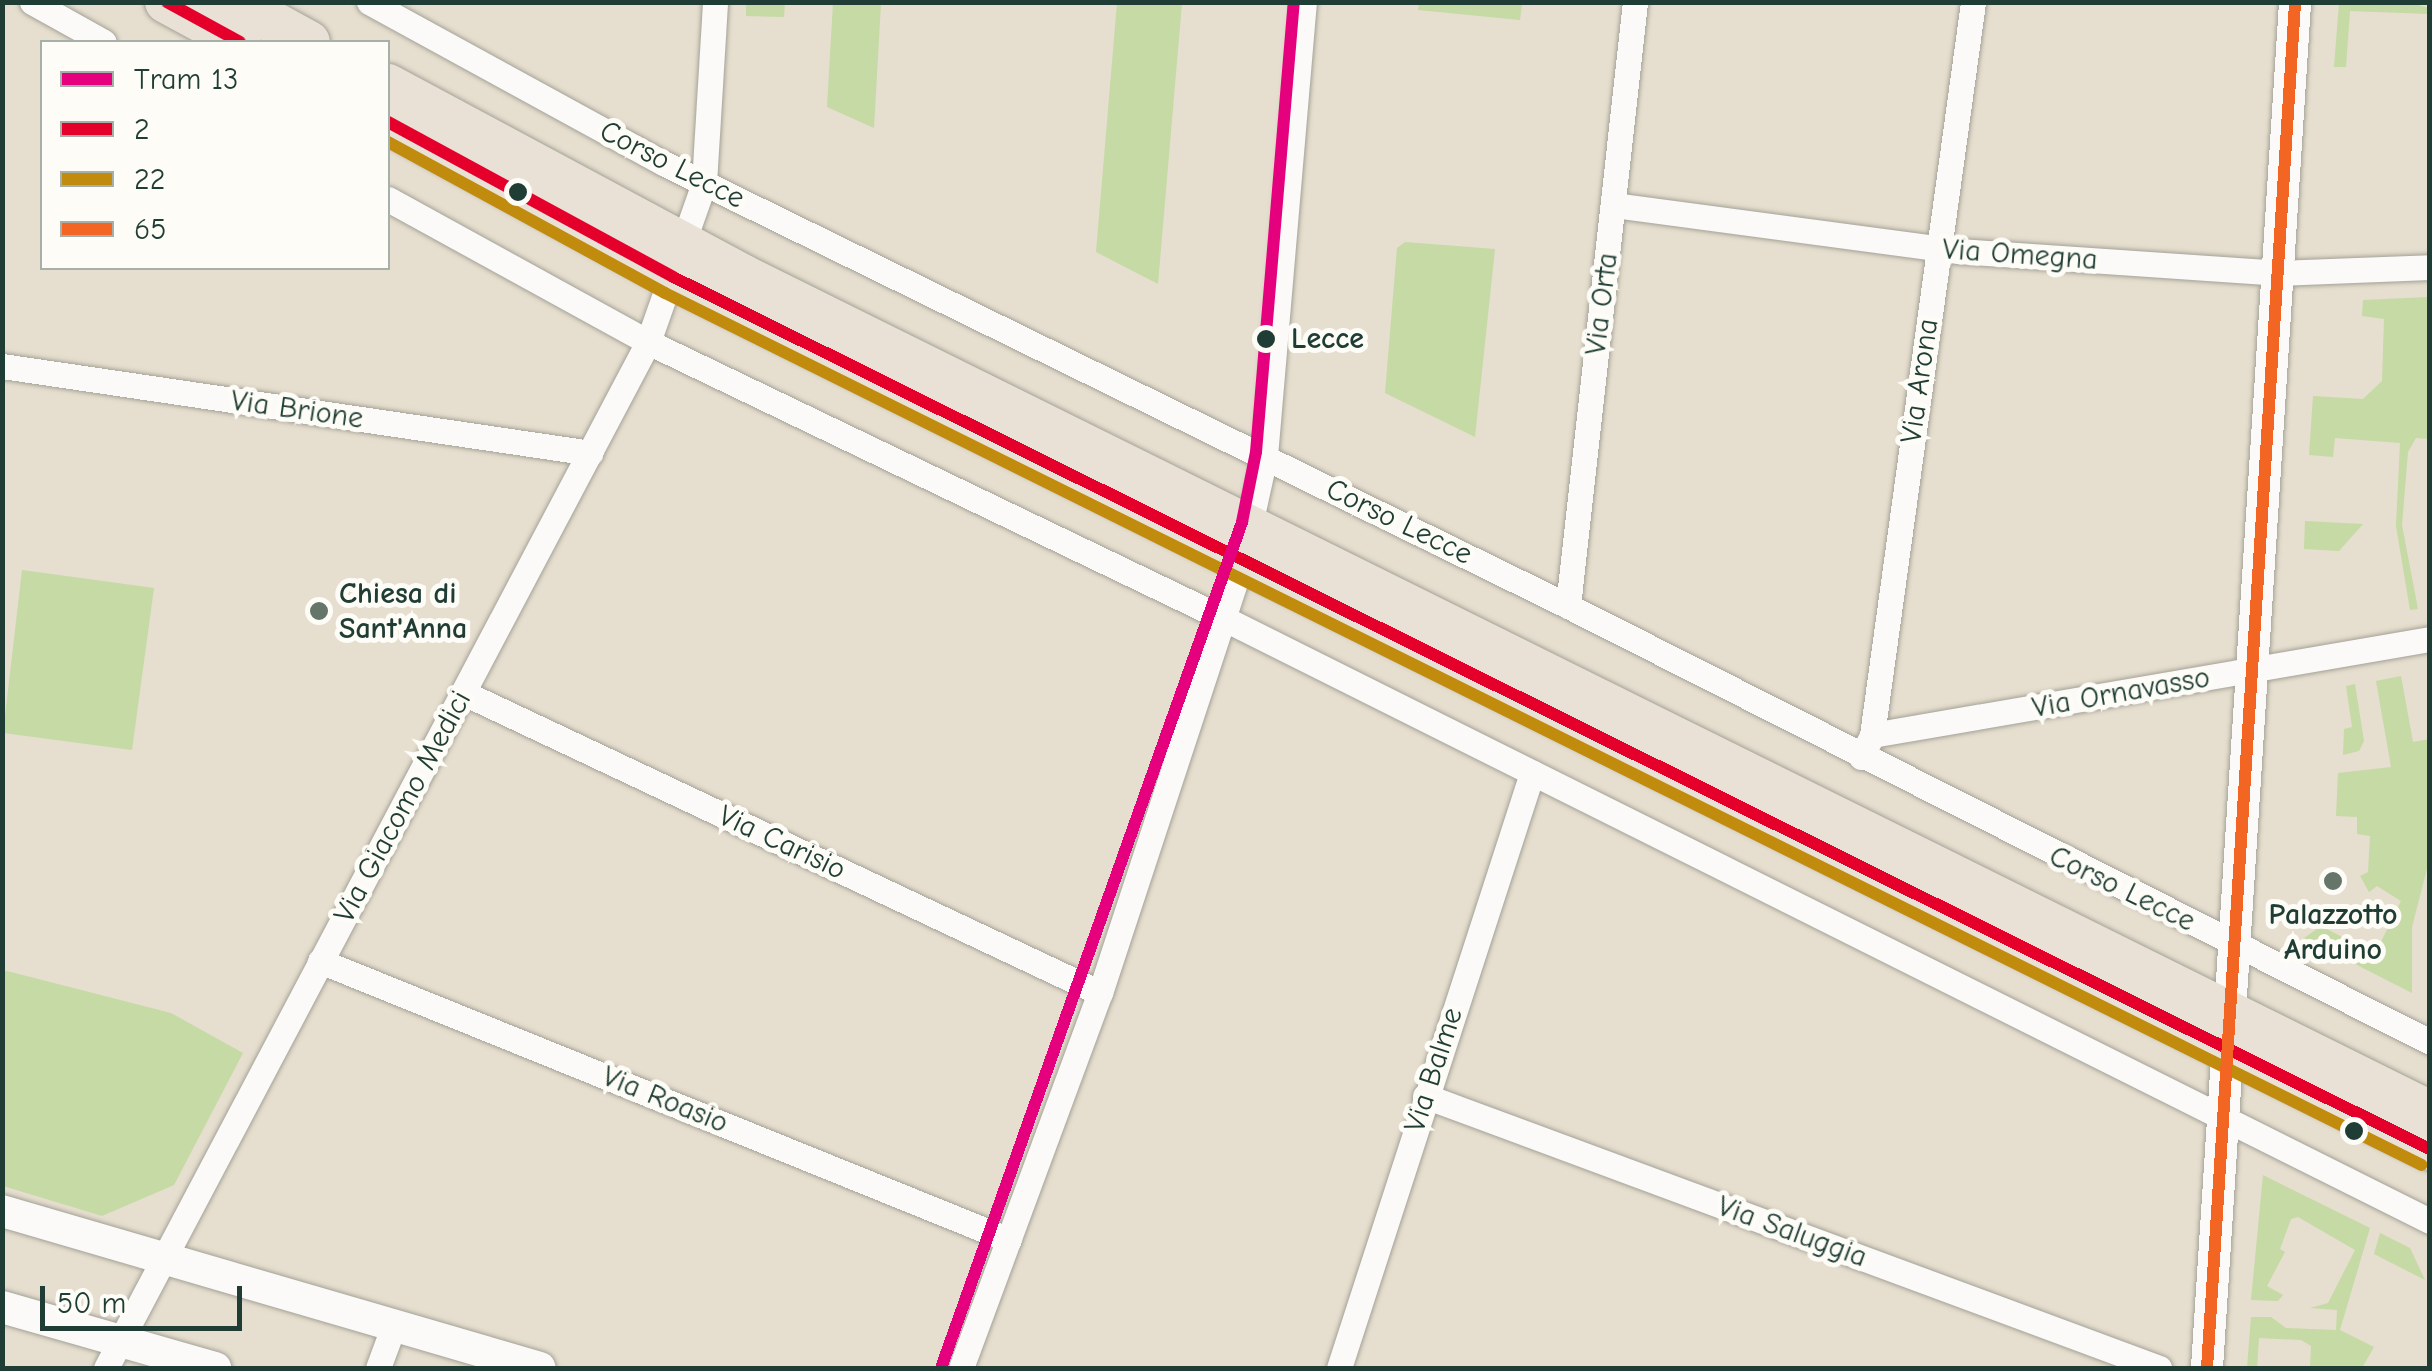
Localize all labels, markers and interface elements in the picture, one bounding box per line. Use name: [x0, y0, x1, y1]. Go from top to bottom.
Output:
legend: [40, 40, 390, 270]
text: Tram 13: [134, 62, 238, 97]
text: 2: [134, 112, 150, 147]
street label: Corso Lecce: [593, 113, 751, 217]
text: 22: [134, 162, 165, 197]
unlabelled marker: [508, 182, 528, 202]
text: 65: [134, 212, 167, 247]
street label: Via Omegna: [1941, 232, 2099, 278]
street label: Via Orta: [1578, 251, 1626, 357]
street label: Via Arona: [1893, 317, 1947, 445]
place label: Lecce: [1291, 321, 1364, 357]
marker: Lecce: [1250, 323, 1282, 355]
street label: Via Brione: [229, 383, 365, 437]
street label: Corso Lecce: [1320, 471, 1478, 573]
place label: Chiesa di Sant'Anna: [339, 576, 467, 646]
marker: Chiesa di Sant'Anna: [308, 600, 330, 622]
street label: Via Ornavasso: [2029, 660, 2213, 726]
street label: Via Giacomo Medici: [327, 685, 479, 929]
street label: Via Carisio: [713, 798, 851, 888]
street label: Corso Lecce: [2043, 838, 2201, 940]
marker: Palazzotto Arduino: [2322, 870, 2344, 892]
place label: Palazzotto Arduino: [2268, 897, 2398, 968]
street label: Via Balme: [1397, 1003, 1471, 1137]
street label: Via Roasio: [597, 1059, 733, 1141]
unlabelled marker: [2344, 1121, 2364, 1141]
street label: Via Saluggia: [1712, 1188, 1872, 1276]
scale bar: [45, 1266, 248, 1328]
text: 50 m: [57, 1286, 126, 1321]

